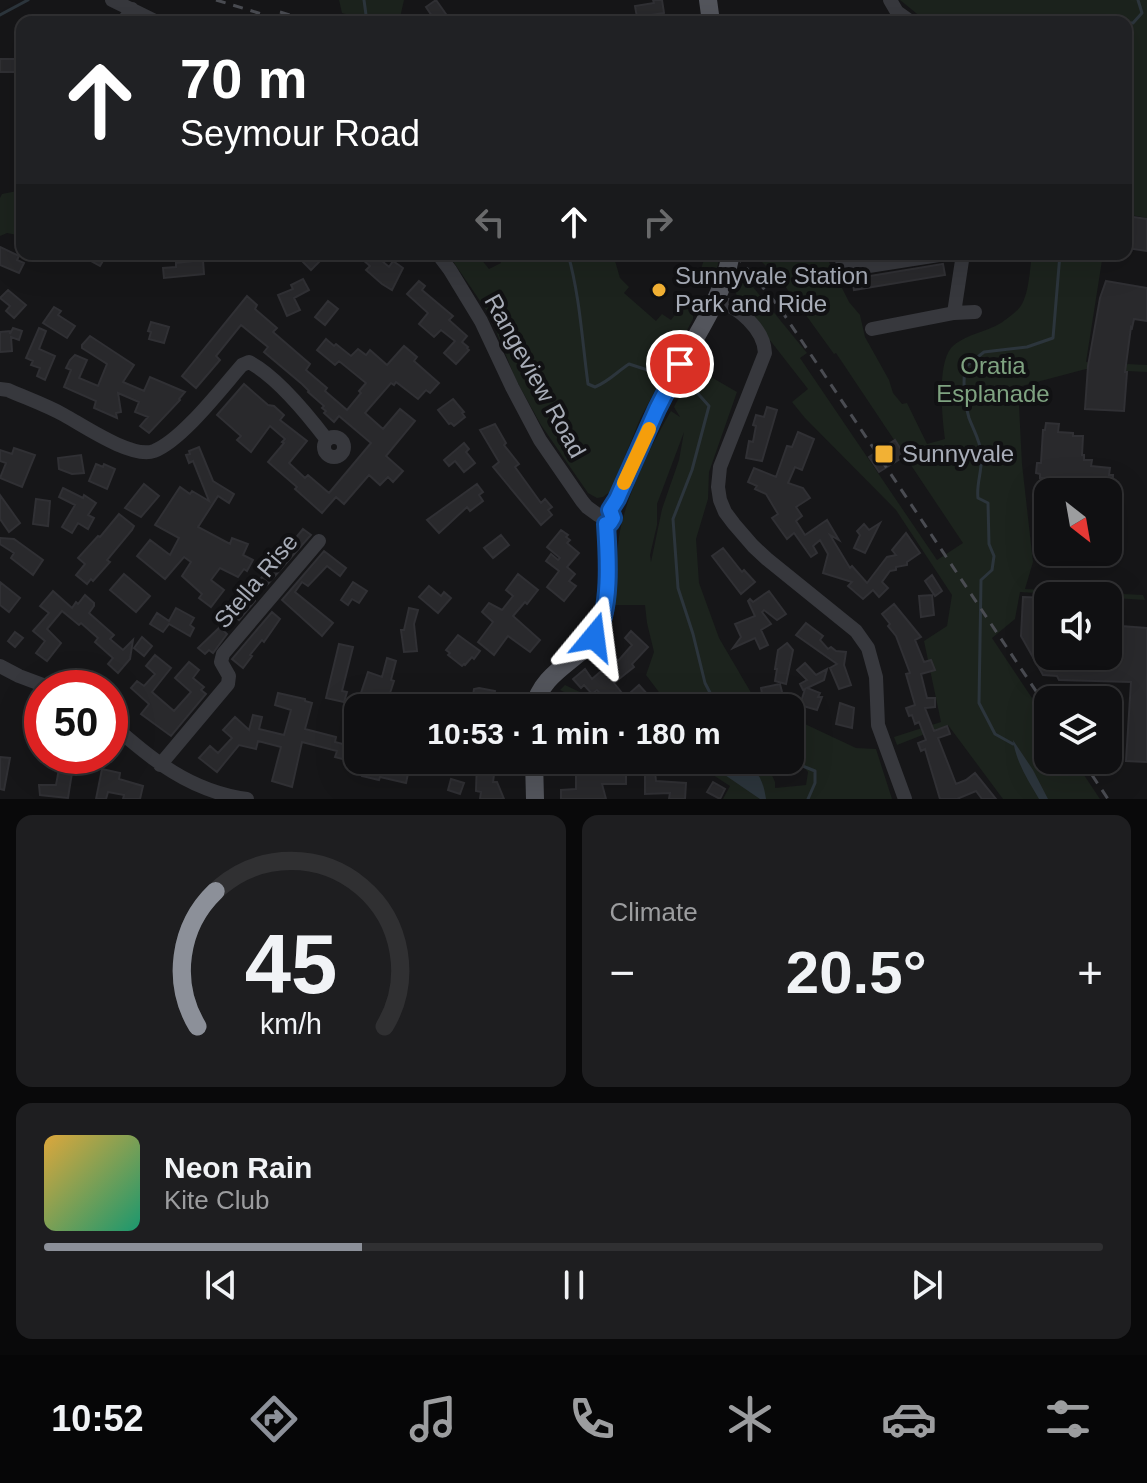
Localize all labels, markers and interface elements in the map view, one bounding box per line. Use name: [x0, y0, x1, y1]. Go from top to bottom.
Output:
text: 70 m: [180, 47, 308, 110]
icon: ahead: [48, 48, 152, 152]
text: Seymour Road: [180, 113, 420, 154]
icon: left: [468, 200, 512, 244]
icon: ahead: [552, 200, 596, 244]
icon: right: [636, 200, 680, 244]
place label: Sunnyvale Station Park and Ride: [675, 262, 868, 317]
marker: Sunnyvale Station Park and Ride: [650, 281, 668, 299]
street label: Rangeview Road: [479, 289, 592, 462]
pin: [646, 330, 714, 398]
icon: arrive: [658, 342, 702, 386]
park label: Oratia Esplanade: [936, 352, 1050, 407]
place label: Sunnyvale: [902, 440, 1014, 467]
marker: Sunnyvale: [873, 443, 895, 465]
north arrow: [1034, 478, 1122, 566]
map controls: [1034, 478, 1122, 774]
street label: Stella Rise: [208, 528, 303, 633]
button: sound: [1034, 582, 1122, 670]
position arrow: [552, 595, 636, 679]
speed limit sign: 50: [24, 670, 128, 774]
button: layers: [1034, 686, 1122, 774]
text: 10:53 · 1 min · 180 m: [427, 717, 721, 750]
text: Climate: [610, 897, 698, 927]
text: 45: [244, 918, 337, 1011]
text: 20.5°: [786, 939, 927, 1006]
text: −: [610, 948, 635, 997]
text: +: [1077, 948, 1103, 997]
text: km/h: [260, 1008, 322, 1040]
text: Neon Rain: [164, 1151, 312, 1184]
text: Kite Club: [164, 1185, 270, 1215]
icon: previous: [199, 1263, 243, 1307]
icon: pause: [552, 1263, 596, 1307]
icon: next: [905, 1263, 949, 1307]
icon: directions: [246, 1391, 302, 1447]
icon: music: [405, 1391, 461, 1447]
icon: phone: [564, 1391, 620, 1447]
icon: climate: [722, 1391, 778, 1447]
icon: car: [881, 1391, 937, 1447]
icon: filters: [1040, 1391, 1096, 1447]
text: 10:52: [51, 1398, 143, 1439]

